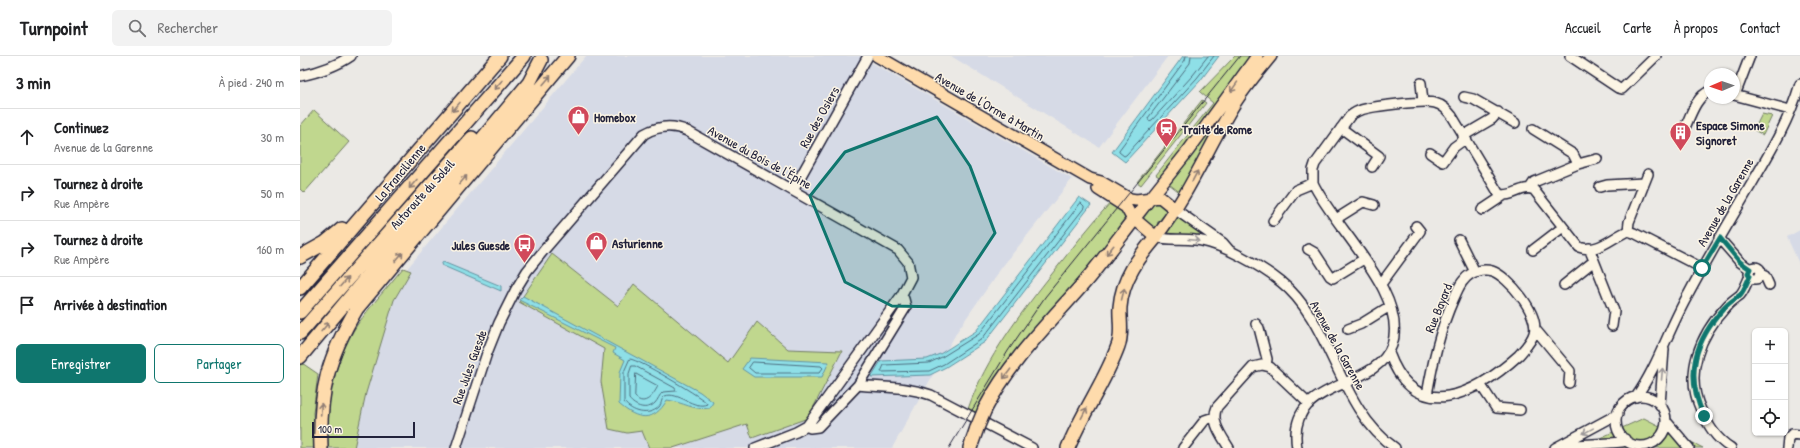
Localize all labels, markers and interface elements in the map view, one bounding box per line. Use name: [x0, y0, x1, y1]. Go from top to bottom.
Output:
search box: [112, 10, 392, 46]
text: Turnpoint: [20, 15, 88, 41]
icon: search: [126, 17, 148, 39]
text: Rechercher: [158, 17, 218, 38]
text: Accueil: [1565, 18, 1601, 37]
text: Carte: [1623, 18, 1652, 37]
text: À propos: [1674, 18, 1718, 37]
text: Contact: [1740, 18, 1780, 37]
street label: Avenue de l'Orme à Martin: [932, 67, 1048, 145]
north arrow: [1704, 68, 1740, 104]
text: 3 min: [16, 71, 51, 94]
text: À pied · 240 m: [219, 73, 284, 91]
one-way arrow: [542, 76, 551, 86]
one-way arrow: [494, 80, 503, 91]
one-way arrow: [1230, 82, 1238, 93]
street label: Rue des Osiers: [795, 83, 843, 151]
one-way arrow: [451, 101, 460, 112]
shop icon: Homebox: [565, 104, 591, 137]
place label: Homebox: [594, 108, 636, 126]
station icon: Traité de Rome: [1153, 116, 1179, 149]
place label: Espace Simone Signoret: [1696, 116, 1765, 150]
text: Continuez: [54, 117, 109, 138]
building icon: Espace Simone Signoret: [1668, 119, 1694, 152]
place label: Traité de Rome: [1181, 120, 1253, 138]
street label: Avenue du Bois de l'Épine: [705, 121, 815, 193]
icon: ahead: [16, 126, 38, 148]
text: 30 m: [261, 128, 284, 146]
text: Avenue de la Garenne: [54, 138, 153, 156]
street label: La Francilienne: [371, 139, 429, 205]
street label: Autoroute du Soleil: [386, 155, 459, 233]
street label: Avenue de la Garenne: [1692, 155, 1758, 249]
one-way arrow: [1192, 170, 1200, 182]
text: Tournez à droite: [54, 173, 143, 194]
one-way arrow: [459, 174, 468, 185]
one-way arrow: [409, 178, 418, 189]
icon: right: [16, 182, 38, 204]
text: 50 m: [261, 184, 284, 202]
text: Rue Ampère: [54, 194, 109, 212]
text: Tournez à droite: [54, 229, 143, 250]
shop icon: Asturienne: [584, 230, 610, 263]
bus stop icon: Jules Guesde: [512, 232, 538, 265]
place label: Asturienne: [612, 234, 664, 252]
place label: Jules Guesde: [451, 236, 511, 254]
one-way arrow: [1187, 236, 1200, 244]
icon: right: [16, 238, 38, 260]
text: 160 m: [256, 240, 284, 258]
one-way arrow: [1106, 244, 1114, 255]
text: Rue Ampère: [54, 250, 109, 268]
one-way arrow: [395, 252, 404, 263]
route start: [1693, 259, 1711, 277]
one-way arrow: [340, 277, 349, 288]
street label: Rue Bayard: [1420, 281, 1456, 335]
one-way arrow: [1120, 288, 1127, 301]
icon: arrive: [16, 294, 38, 316]
text: Arrivée à destination: [54, 294, 167, 315]
street label: Avenue de la Garenne: [1306, 297, 1370, 393]
one-way arrow: [321, 321, 330, 332]
street label: Rue Jules Guesde: [447, 327, 491, 407]
map controls: [1752, 328, 1788, 436]
button: +: [1752, 328, 1788, 364]
button: Enregistrer: [16, 344, 146, 383]
button: Partager: [154, 344, 284, 383]
button: −: [1752, 364, 1788, 400]
one-way arrow: [1003, 368, 1011, 379]
one-way arrow: [1658, 368, 1666, 381]
button: locate: [1752, 400, 1788, 436]
one-way arrow: [317, 403, 324, 416]
one-way arrow: [1081, 407, 1088, 419]
route end: [1695, 407, 1713, 425]
scale bar: [312, 420, 415, 439]
text: 100 m: [318, 422, 342, 436]
one-way arrow: [1582, 427, 1594, 435]

